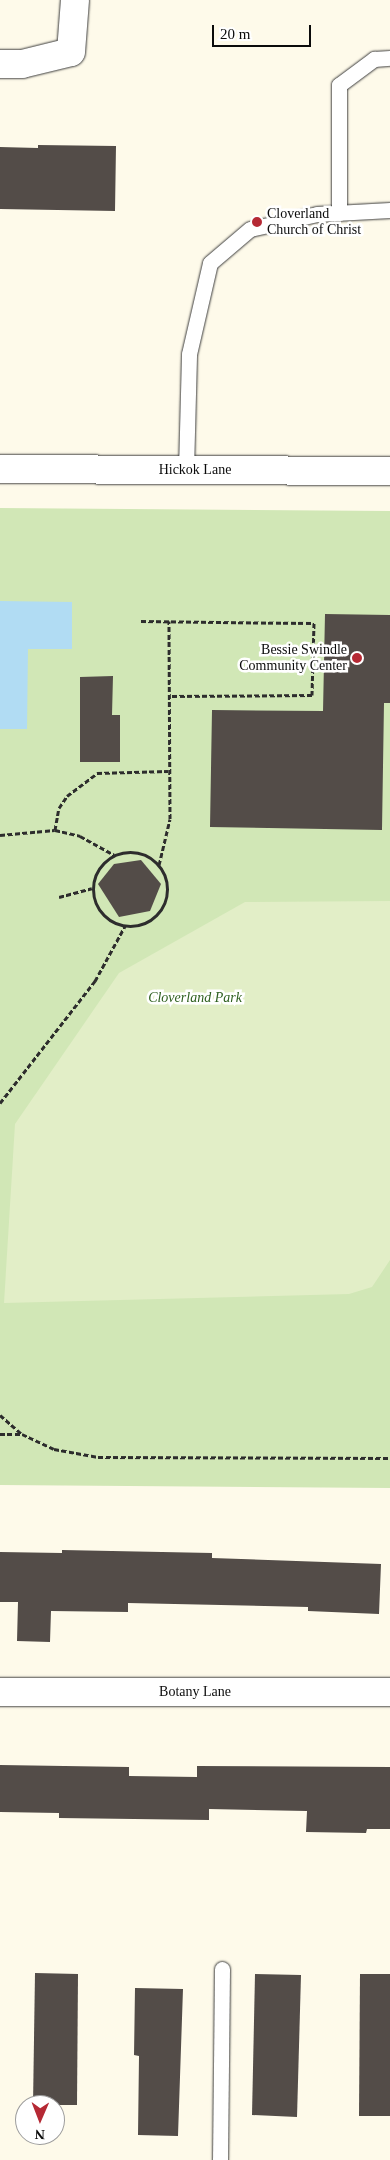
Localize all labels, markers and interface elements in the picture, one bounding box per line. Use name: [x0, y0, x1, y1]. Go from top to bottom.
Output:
scale bar: [215, 15, 314, 47]
text: 20 m: [220, 26, 250, 42]
place label: Cloverland Church of Christ: [267, 206, 361, 238]
marker: Cloverland Church of Christ: [251, 216, 263, 228]
street label: Hickok Lane: [159, 462, 231, 478]
place label: Bessie Swindle Community Center: [239, 642, 347, 674]
marker: Bessie Swindle Community Center: [351, 652, 363, 664]
park label: Cloverland Park: [148, 990, 242, 1006]
street label: Botany Lane: [159, 1684, 231, 1700]
north arrow: [15, 2095, 65, 2145]
text: N: [35, 2127, 45, 2142]

